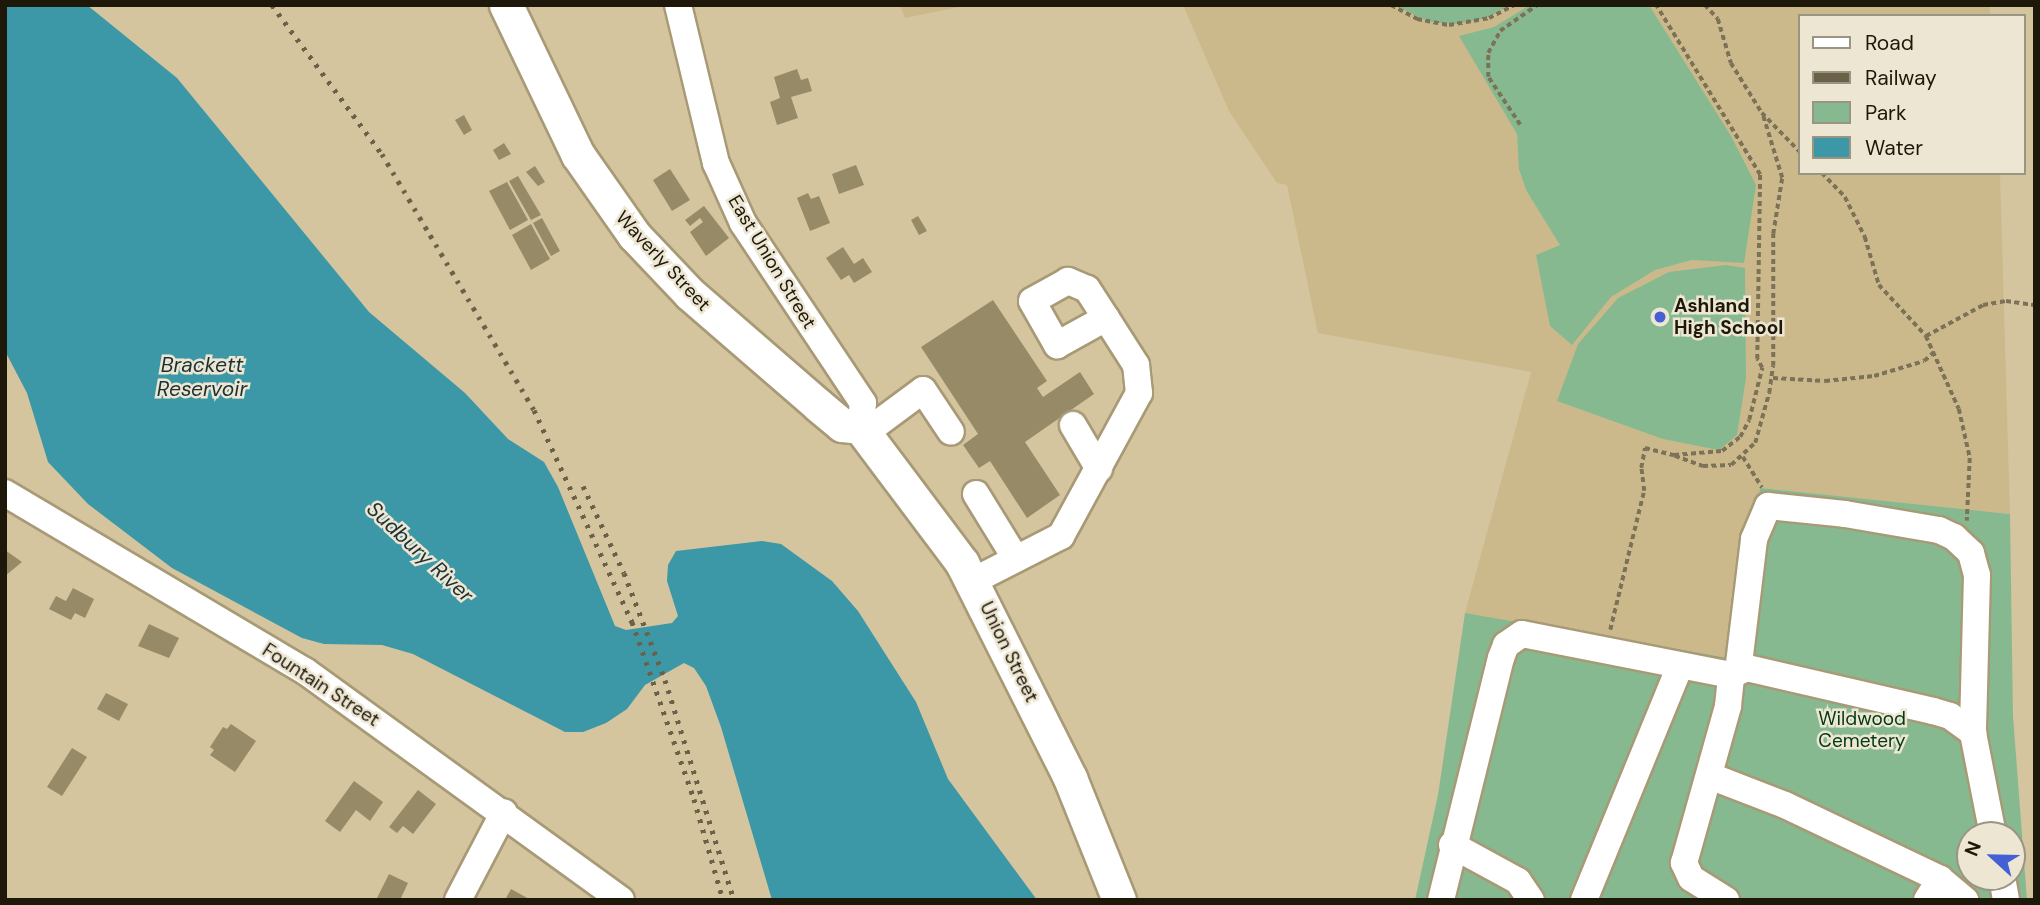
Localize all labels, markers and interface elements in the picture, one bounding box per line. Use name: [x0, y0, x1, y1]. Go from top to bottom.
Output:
legend: [1798, 14, 2026, 175]
text: Road: [1865, 29, 1914, 57]
text: Railway: [1865, 64, 1937, 92]
text: Park: [1865, 99, 1906, 127]
text: Water: [1865, 134, 1923, 162]
street label: East Union Street: [723, 191, 821, 333]
street label: Waverly Street: [611, 206, 715, 316]
place label: Ashland High School: [1674, 295, 1783, 339]
marker: Ashland High School: [1652, 309, 1668, 325]
water label: Brackett Reservoir: [157, 352, 247, 402]
water label: Sudbury River: [362, 496, 478, 608]
street label: Union Street: [975, 598, 1043, 706]
street label: Fountain Street: [258, 639, 384, 731]
park label: Wildwood Cemetery: [1818, 708, 1906, 752]
north arrow: [1956, 821, 2026, 891]
text: N: [1959, 838, 1987, 860]

